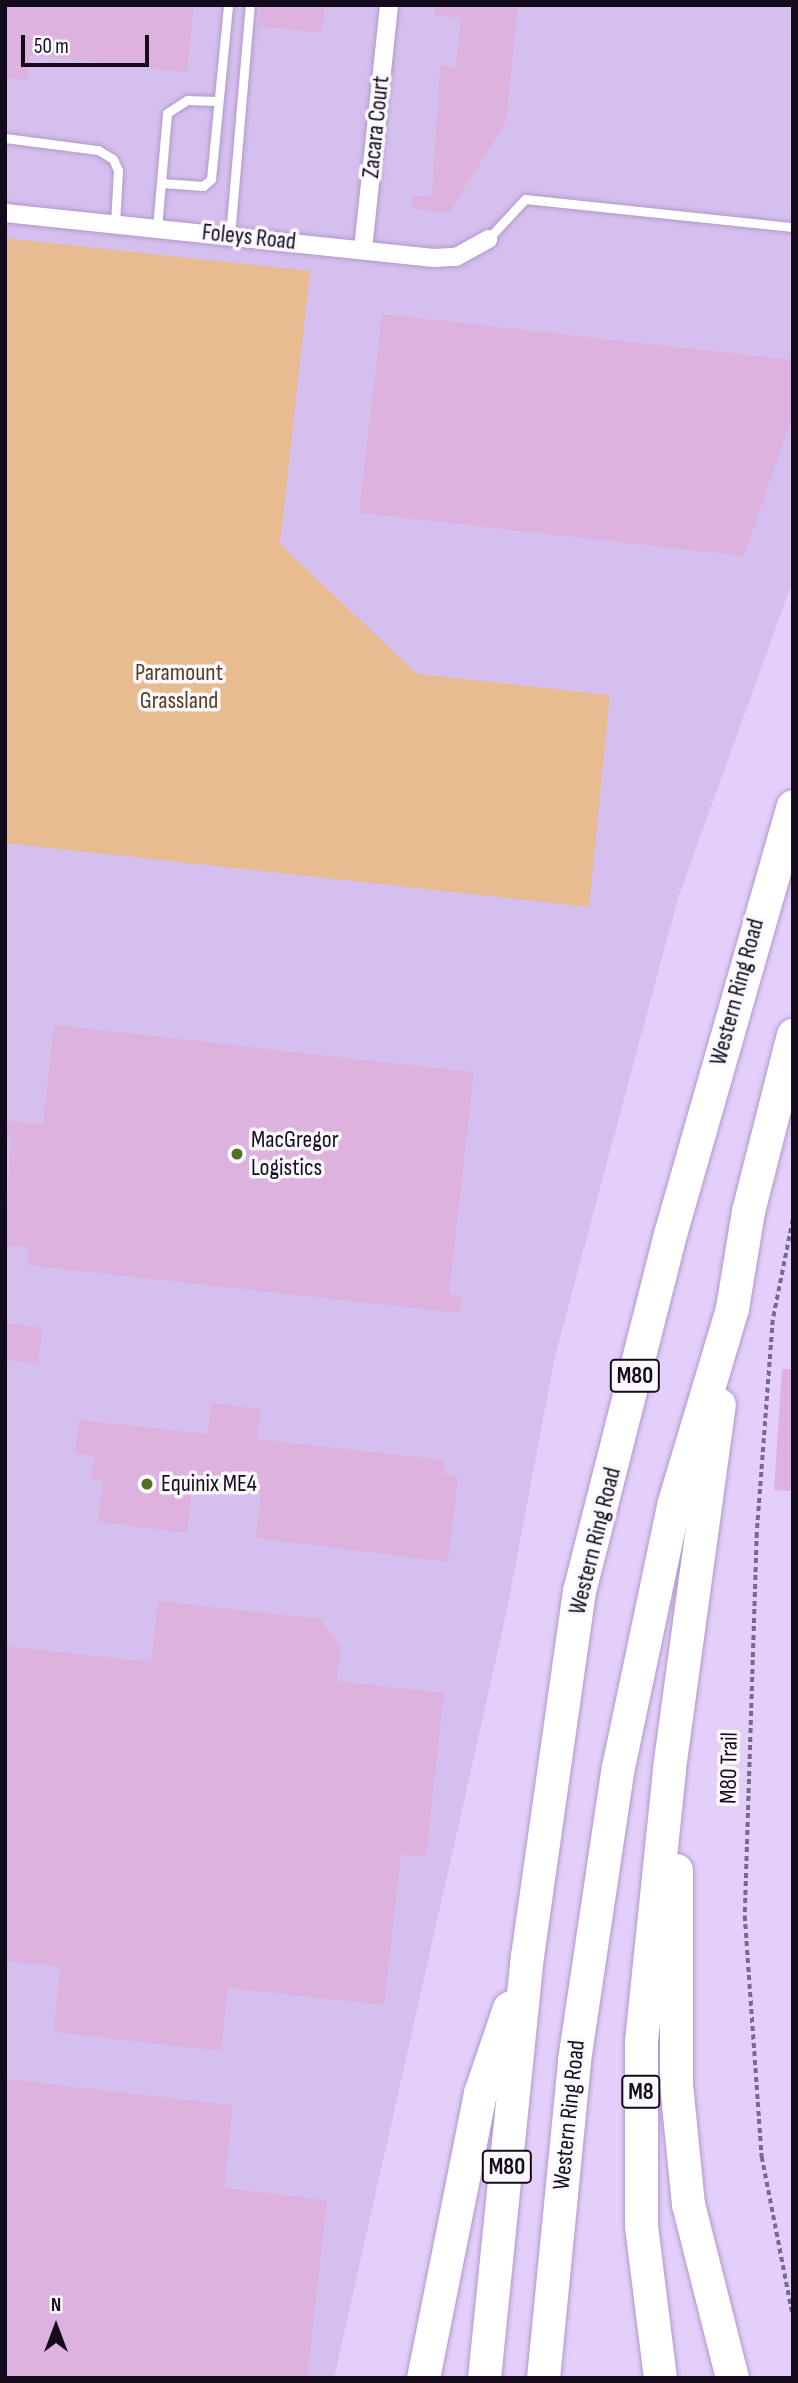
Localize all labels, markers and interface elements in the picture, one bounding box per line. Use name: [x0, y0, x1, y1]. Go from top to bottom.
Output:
scale bar: [24, 21, 152, 65]
text: 50 m: [34, 34, 69, 59]
street label: Zacara Court: [356, 74, 396, 180]
street label: Foleys Road: [201, 218, 297, 256]
park label: Paramount Grassland: [135, 659, 223, 715]
street label: Western Ring Road: [704, 916, 770, 1068]
place label: MacGregor Logistics: [251, 1126, 339, 1182]
marker: MacGregor Logistics: [229, 1146, 245, 1162]
road number: M80: [609, 1357, 661, 1396]
street label: Western Ring Road: [563, 1465, 627, 1617]
place label: Equinix ME4: [161, 1470, 257, 1498]
marker: Equinix ME4: [139, 1476, 155, 1492]
street label: M80 Trail: [714, 1732, 744, 1804]
street label: Western Ring Road: [547, 2039, 591, 2191]
road number: M8: [620, 2072, 662, 2112]
road number: M80: [481, 2148, 533, 2186]
north arrow: [21, 2292, 91, 2362]
text: N: [51, 2294, 61, 2317]

